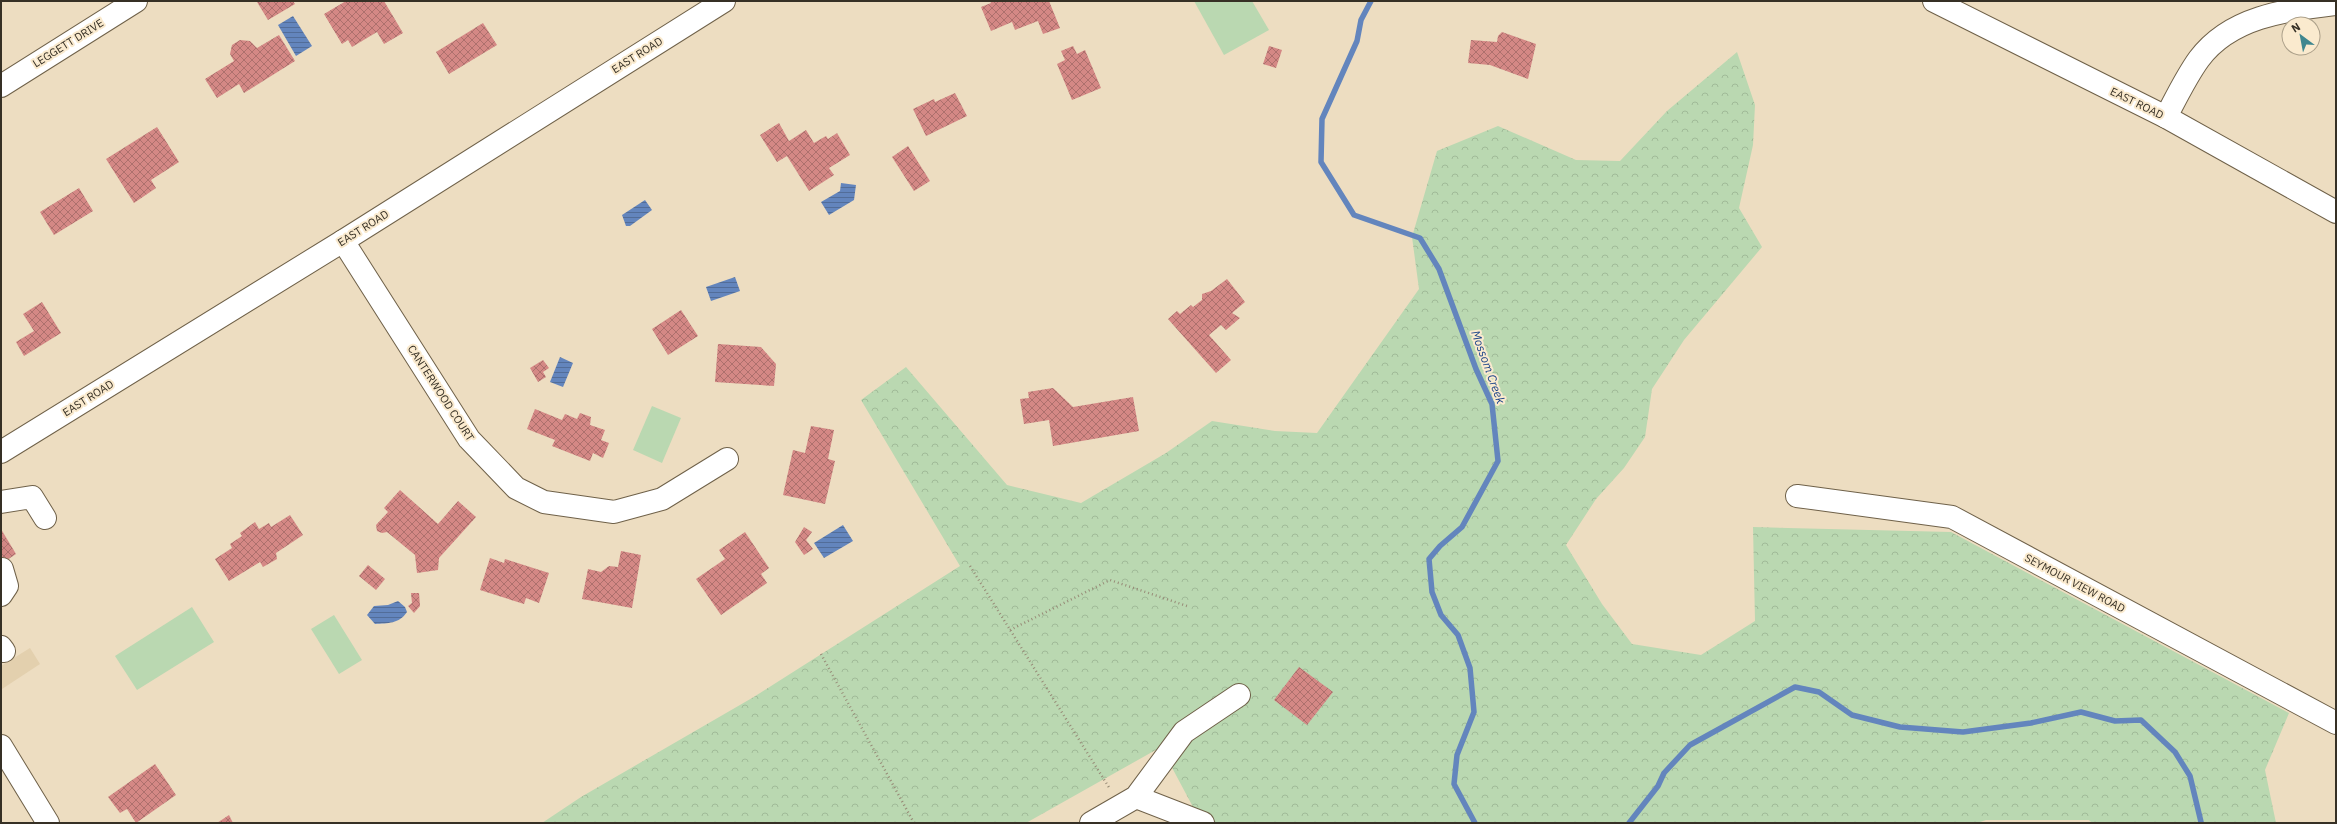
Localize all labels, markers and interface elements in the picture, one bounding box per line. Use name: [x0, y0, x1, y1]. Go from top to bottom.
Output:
street label: LEGGETT DRIVE: [30, 16, 106, 70]
north arrow: [2281, 16, 2321, 56]
text: N: [2289, 19, 2303, 36]
street label: EAST ROAD: [609, 34, 665, 76]
street label: EAST ROAD: [2108, 84, 2166, 122]
street label: EAST ROAD: [335, 207, 391, 249]
water label: Mossom Creek: [1468, 328, 1509, 406]
street label: CANTERWOOD COURT: [405, 342, 478, 444]
street label: EAST ROAD: [60, 377, 116, 419]
street label: SEYMOUR VIEW ROAD: [2022, 551, 2128, 615]

